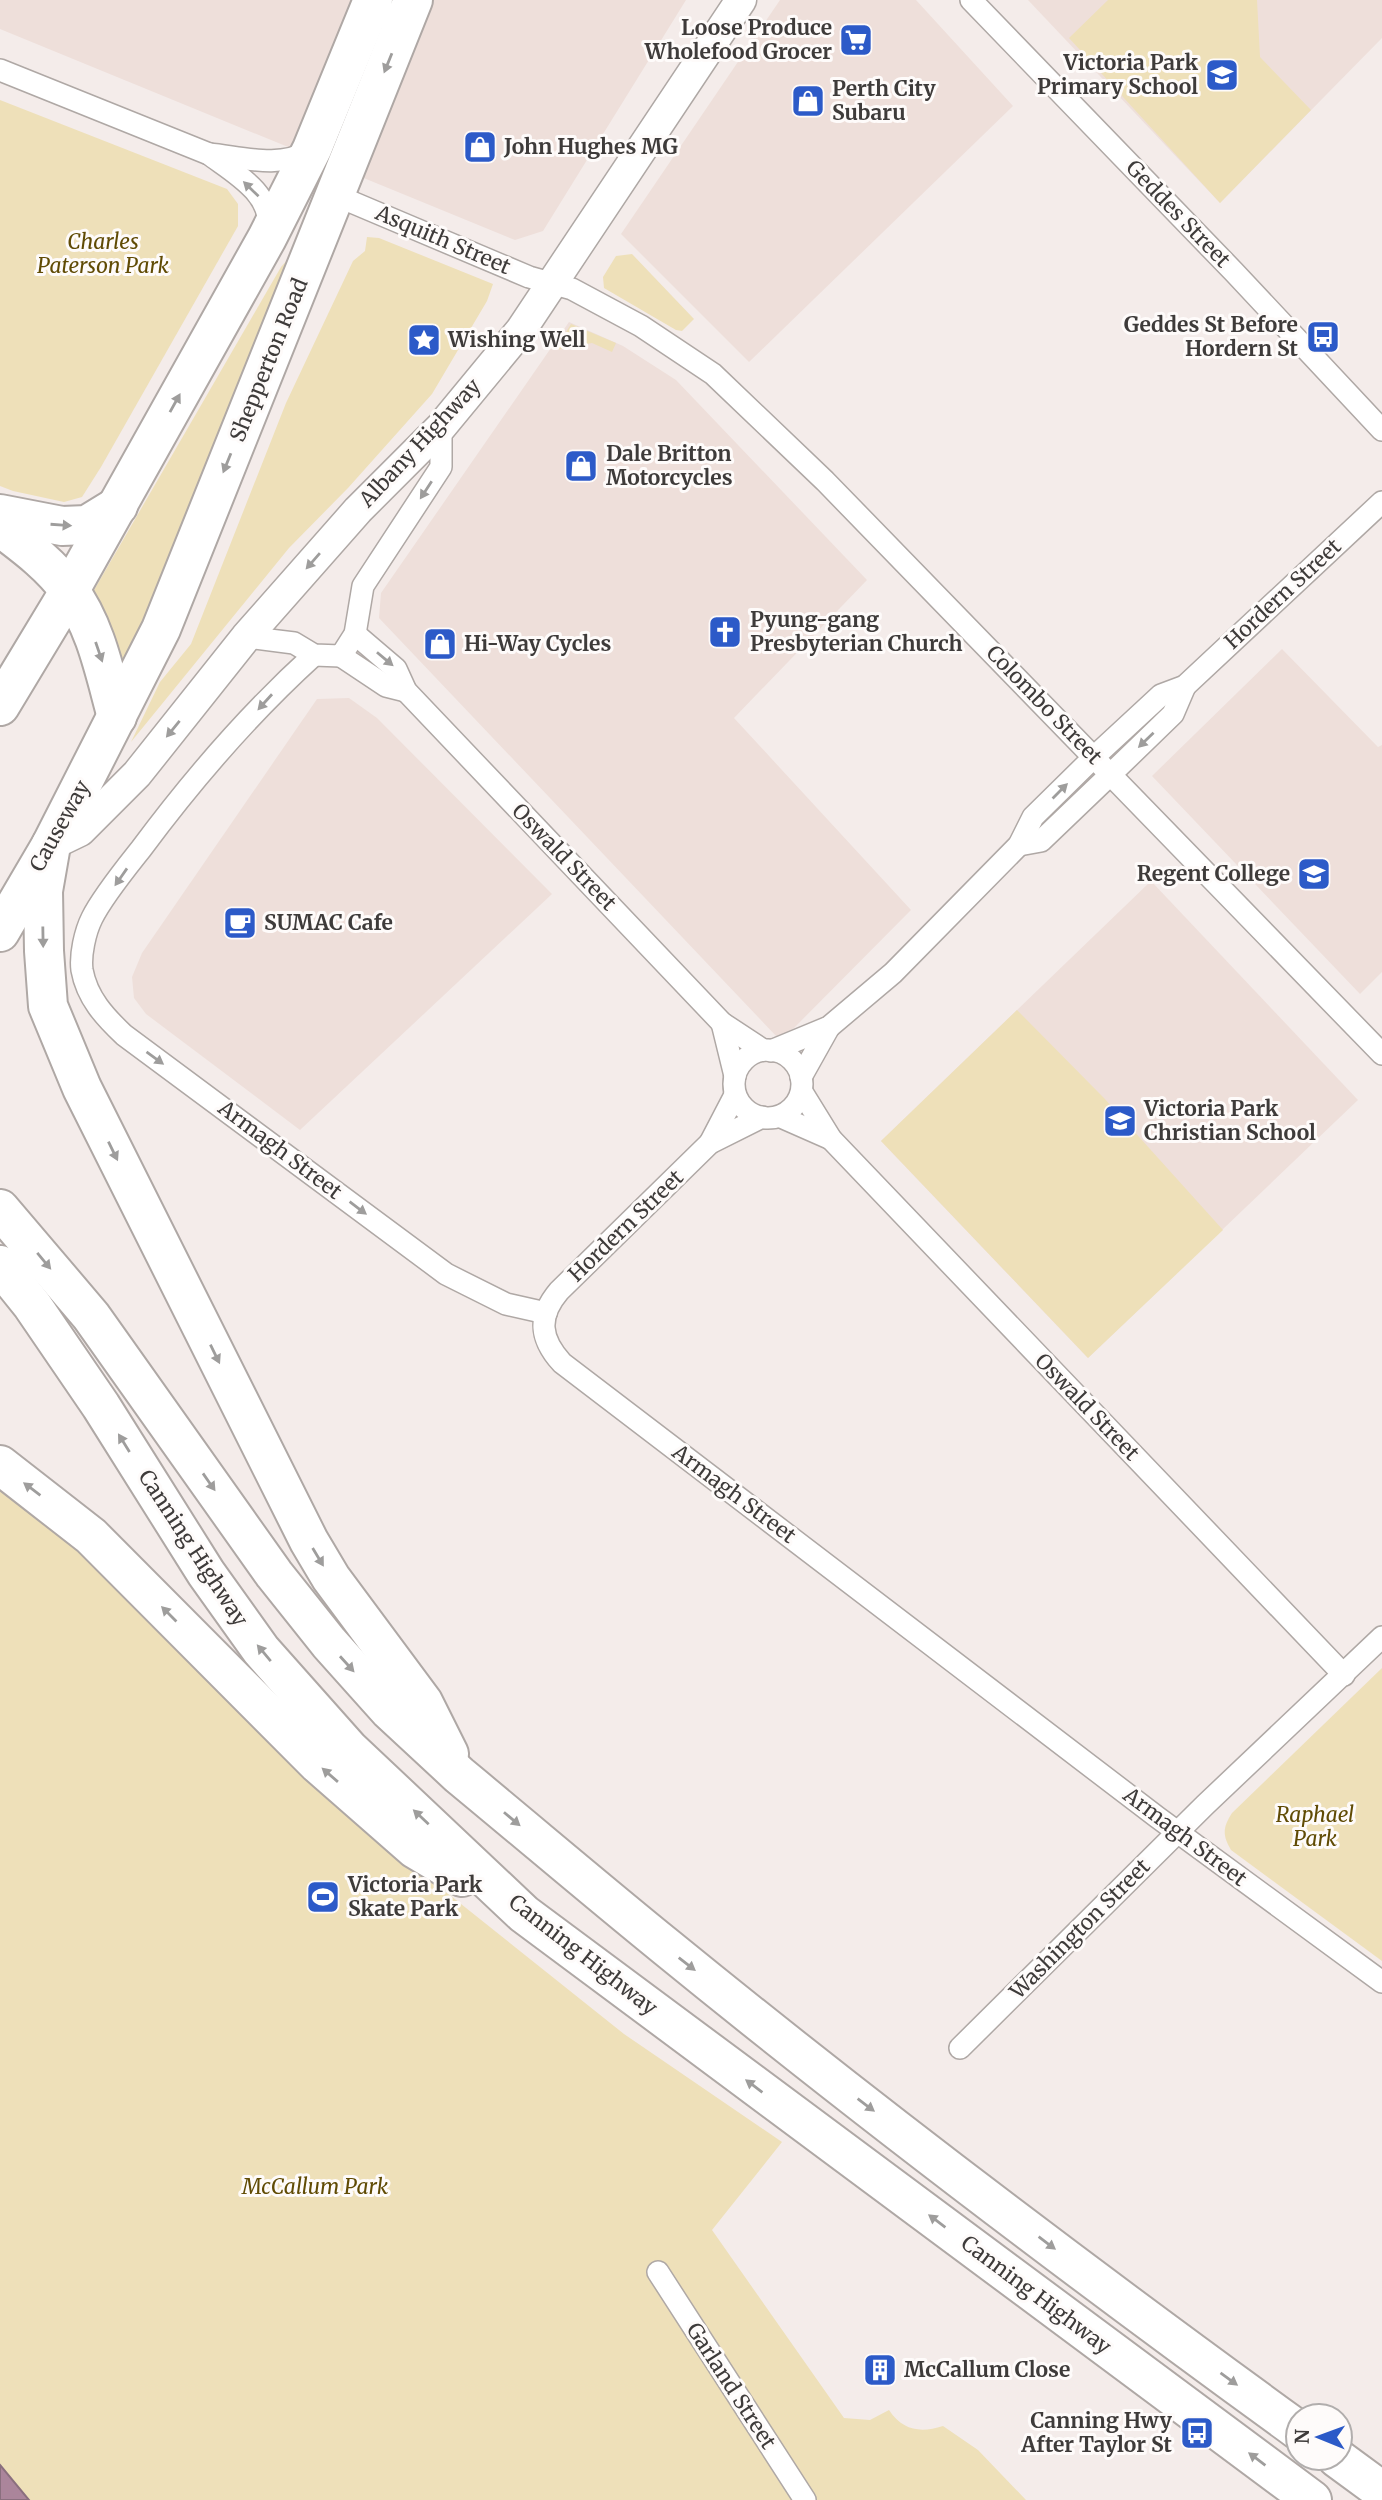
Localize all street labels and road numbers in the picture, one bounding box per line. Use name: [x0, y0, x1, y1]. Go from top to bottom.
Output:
street label: Geddes Street: [1120, 154, 1236, 273]
street label: Asquith Street: [371, 199, 515, 280]
street label: Shepperton Road: [223, 274, 314, 445]
street label: Albany Highway: [352, 372, 487, 513]
street label: Hordern Street: [1219, 533, 1347, 655]
street label: Colombo Street: [981, 639, 1108, 770]
street label: Causeway: [23, 775, 96, 876]
street label: Oswald Street: [506, 797, 622, 916]
street label: Armagh Street: [212, 1094, 347, 1205]
street label: Hordern Street: [562, 1164, 689, 1287]
street label: Oswald Street: [1029, 1347, 1145, 1466]
street label: Armagh Street: [666, 1438, 801, 1549]
street label: Canning Highway: [133, 1464, 254, 1632]
street label: Armagh Street: [1117, 1781, 1252, 1892]
street label: Washington Street: [1003, 1853, 1156, 2005]
street label: Canning Highway: [504, 1888, 664, 2021]
street label: Canning Highway: [956, 2229, 1117, 2360]
street label: Garland Street: [681, 2318, 782, 2454]

